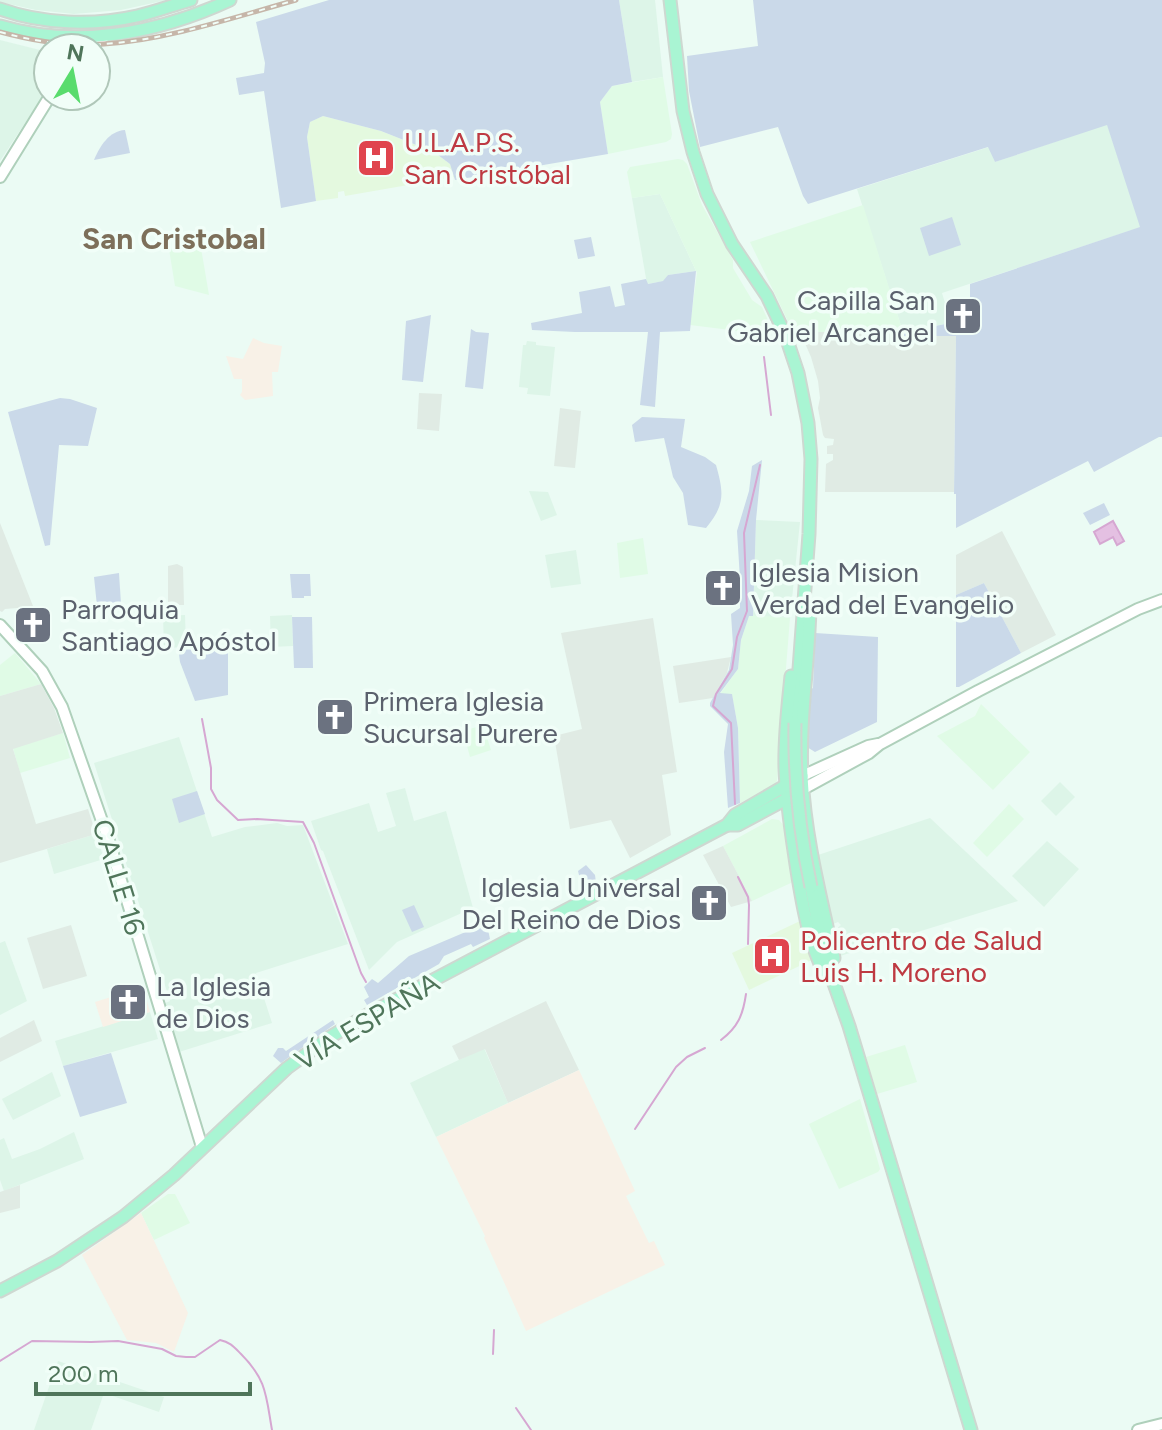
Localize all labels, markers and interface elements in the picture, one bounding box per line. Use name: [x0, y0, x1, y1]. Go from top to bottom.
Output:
north arrow: [32, 32, 112, 112]
text: N: [65, 38, 86, 68]
place label: U.L.A.P.S. San Cristóbal: [404, 125, 571, 191]
hospital icon: U.L.A.P.S. San Cristóbal: [355, 137, 397, 179]
district label: San Cristobal: [82, 220, 266, 257]
place label: Capilla San Gabriel Arcangel: [727, 283, 935, 349]
church icon: Capilla San Gabriel Arcangel: [942, 295, 984, 337]
place label: Iglesia Mision Verdad del Evangelio: [751, 555, 1014, 621]
church icon: Iglesia Mision Verdad del Evangelio: [702, 567, 744, 609]
place label: Parroquia Santiago Apóstol: [61, 592, 277, 658]
church icon: Parroquia Santiago Apóstol: [12, 604, 54, 646]
place label: Primera Iglesia Sucursal Purere: [363, 684, 558, 750]
church icon: Primera Iglesia Sucursal Purere: [314, 696, 356, 738]
street label: CALLE 16: [85, 815, 153, 939]
place label: Iglesia Universal Del Reino de Dios: [462, 870, 681, 936]
church icon: Iglesia Universal Del Reino de Dios: [688, 882, 730, 924]
place label: Policentro de Salud Luis H. Moreno: [800, 923, 1042, 989]
hospital icon: Policentro de Salud Luis H. Moreno: [751, 935, 793, 977]
street label: VÍA ESPAÑA: [289, 965, 445, 1077]
place label: La Iglesia de Dios: [156, 969, 271, 1035]
church icon: La Iglesia de Dios: [107, 981, 149, 1023]
scale bar: [36, 1346, 250, 1396]
text: 200 m: [48, 1359, 119, 1388]

